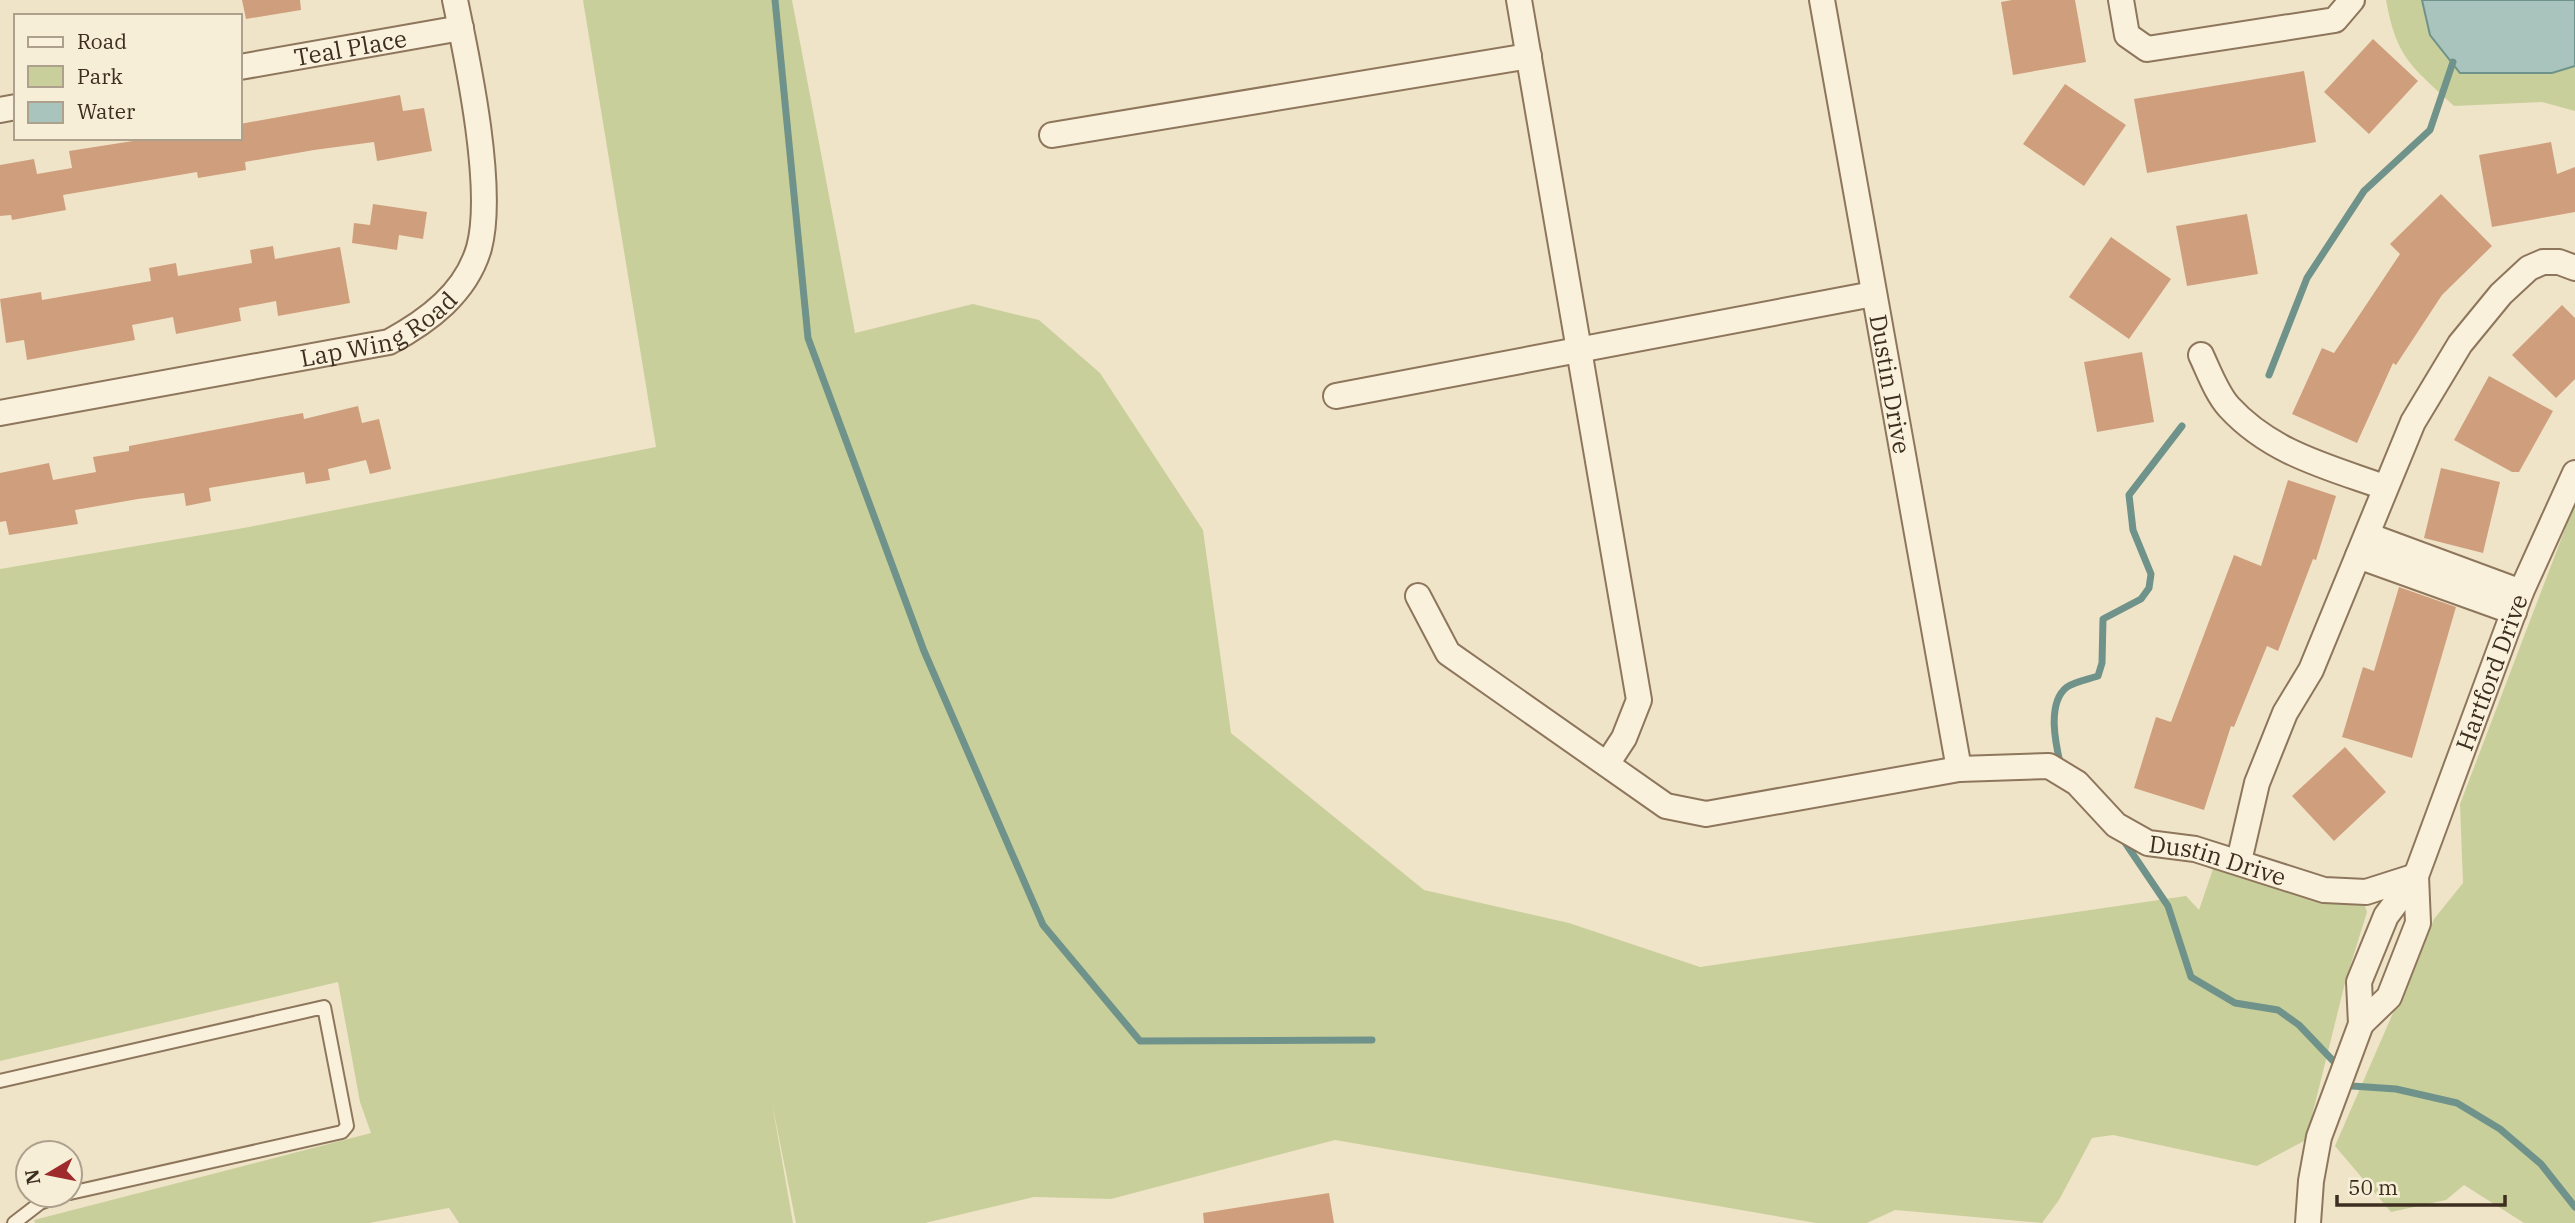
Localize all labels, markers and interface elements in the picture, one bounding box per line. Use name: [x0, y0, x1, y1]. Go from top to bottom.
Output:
legend: [14, 14, 242, 140]
street label: Teal Place: [291, 22, 409, 73]
text: Road: [77, 27, 127, 55]
text: Park: [77, 62, 124, 90]
text: Water: [77, 97, 136, 125]
street label: Lap Wing Road: [297, 284, 464, 374]
street label: Dustin Drive: [1862, 312, 1919, 456]
street label: Hartford Drive: [2448, 590, 2535, 755]
street label: Dustin Drive: [2147, 827, 2290, 893]
north arrow: [14, 1139, 84, 1209]
scale bar: [2337, 1164, 2505, 1208]
text: N: [19, 1167, 45, 1186]
text: 50 m: [2348, 1173, 2398, 1201]

